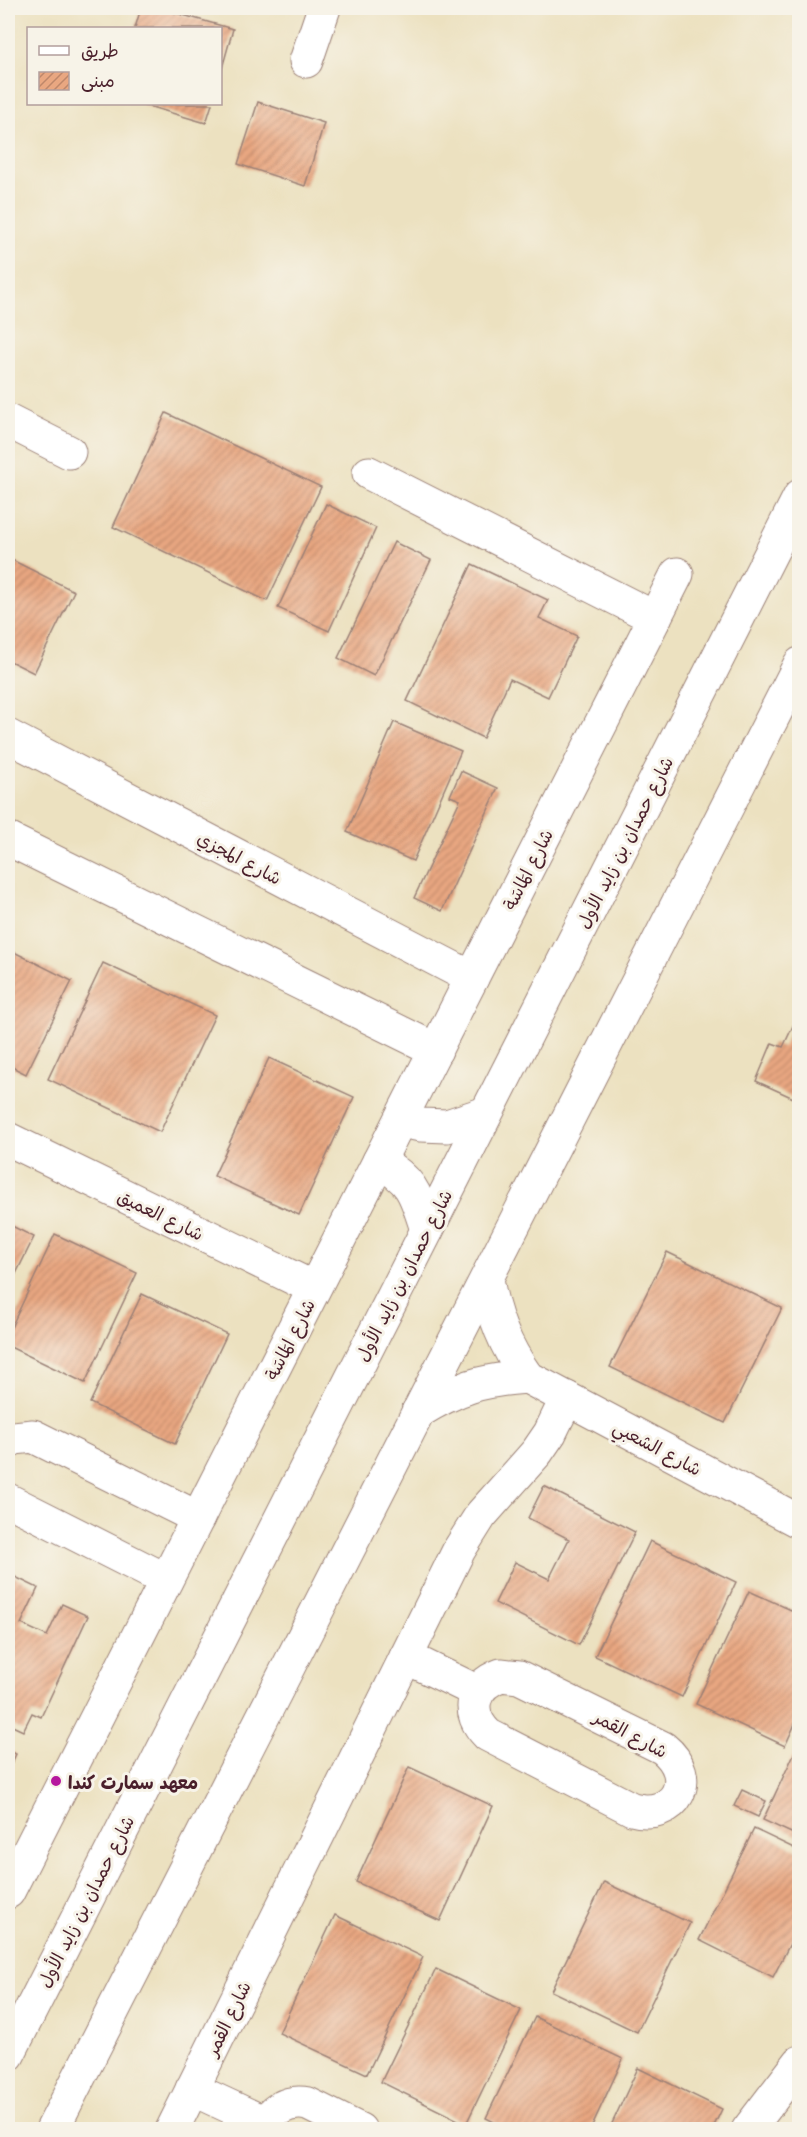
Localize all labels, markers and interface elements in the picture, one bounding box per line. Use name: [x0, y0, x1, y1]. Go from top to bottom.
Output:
legend: [27, 27, 222, 105]
text: طريق: [81, 36, 119, 63]
text: مبنى: [81, 66, 115, 93]
street label: شارع حمدان بن زايد الأول: [569, 751, 679, 933]
street label: شارع المجزي: [193, 823, 287, 891]
street label: شارع المَاسَة: [495, 824, 559, 914]
street label: شارع العميق: [113, 1182, 209, 1246]
street label: شارع حمدان بن زايد الأول: [348, 1184, 458, 1366]
street label: شارع المَاسَة: [257, 1294, 321, 1384]
street label: شارع الشعبي: [607, 1412, 707, 1485]
street label: شارع القمر: [587, 1701, 673, 1764]
place label: معهد سمارت كندا: [68, 1768, 198, 1795]
marker: معهد سمارت كندا: [49, 1774, 63, 1788]
street label: شارع حمدان بن زايد الأول: [30, 1810, 140, 1992]
street label: شارع القمر: [196, 1976, 257, 2062]

